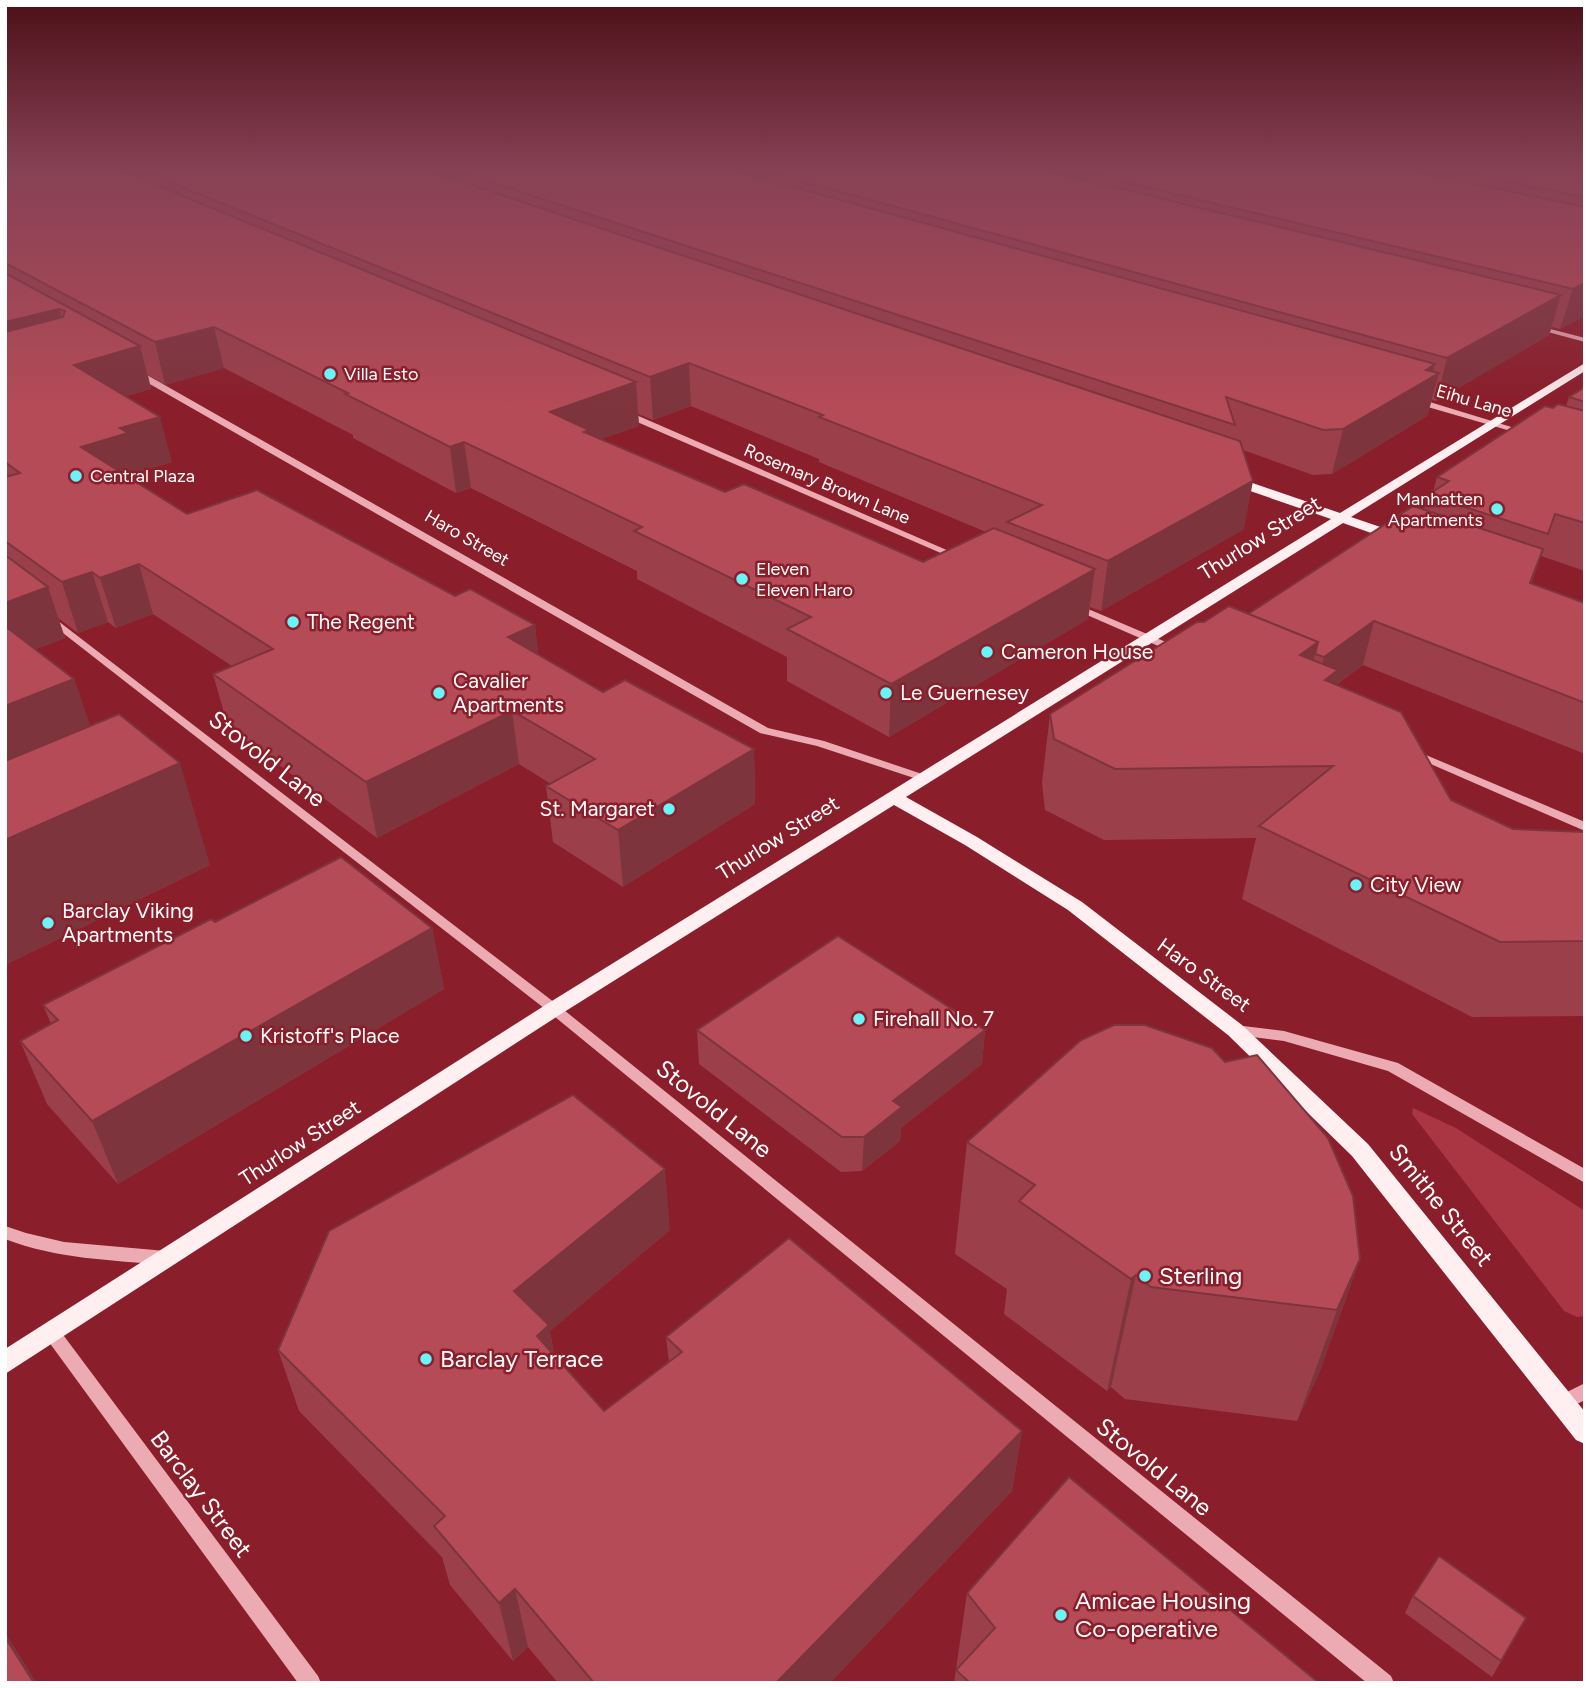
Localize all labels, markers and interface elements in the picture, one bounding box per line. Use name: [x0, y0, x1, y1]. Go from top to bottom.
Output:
place label: Villa Esto: [344, 363, 418, 385]
marker: Villa Esto: [322, 366, 338, 382]
street label: Eihu Lane: [1434, 380, 1515, 422]
street label: Rosemary Brown Lane: [740, 439, 914, 529]
place label: Central Plaza: [90, 465, 195, 487]
marker: Central Plaza: [68, 468, 84, 484]
place label: Manhatten Apartments: [1388, 488, 1483, 531]
street label: Thurlow Street: [1194, 490, 1325, 585]
marker: Manhatten Apartments: [1489, 501, 1505, 517]
street label: Haro Street: [421, 505, 513, 571]
place label: Eleven Eleven Haro: [756, 558, 853, 601]
marker: Eleven Eleven Haro: [734, 571, 750, 587]
place label: The Regent: [307, 609, 415, 634]
marker: The Regent: [285, 614, 301, 630]
place label: Cameron House: [1001, 639, 1153, 664]
marker: Cameron House: [979, 644, 995, 660]
place label: Cavalier Apartments: [453, 668, 564, 717]
place label: Le Guernesey: [900, 680, 1029, 705]
marker: Cavalier Apartments: [431, 685, 447, 701]
marker: Le Guernesey: [878, 685, 894, 701]
street label: Stovold Lane: [203, 704, 331, 813]
street label: Thurlow Street: [712, 790, 843, 885]
place label: St. Margaret: [540, 796, 655, 821]
marker: St. Margaret: [661, 801, 677, 817]
place label: City View: [1370, 872, 1462, 897]
marker: City View: [1348, 877, 1364, 893]
place label: Barclay Viking Apartments: [62, 898, 194, 947]
marker: Barclay Viking Apartments: [40, 915, 56, 931]
street label: Haro Street: [1153, 932, 1256, 1017]
place label: Firehall No. 7: [873, 1006, 994, 1031]
marker: Firehall No. 7: [851, 1011, 867, 1027]
place label: Kristoff's Place: [260, 1023, 400, 1048]
marker: Kristoff's Place: [238, 1028, 254, 1044]
street label: Stovold Lane: [651, 1053, 778, 1164]
street label: Thurlow Street: [235, 1094, 365, 1191]
street label: Smithe Street: [1383, 1137, 1500, 1272]
place label: Sterling: [1159, 1261, 1242, 1290]
marker: Sterling: [1137, 1268, 1153, 1284]
place label: Barclay Terrace: [440, 1344, 603, 1373]
marker: Barclay Terrace: [418, 1351, 434, 1367]
street label: Stovold Lane: [1091, 1411, 1218, 1522]
street label: Barclay Street: [144, 1425, 258, 1563]
place label: Amicae Housing Co-operative: [1075, 1586, 1251, 1643]
marker: Amicae Housing Co-operative: [1053, 1607, 1069, 1623]

